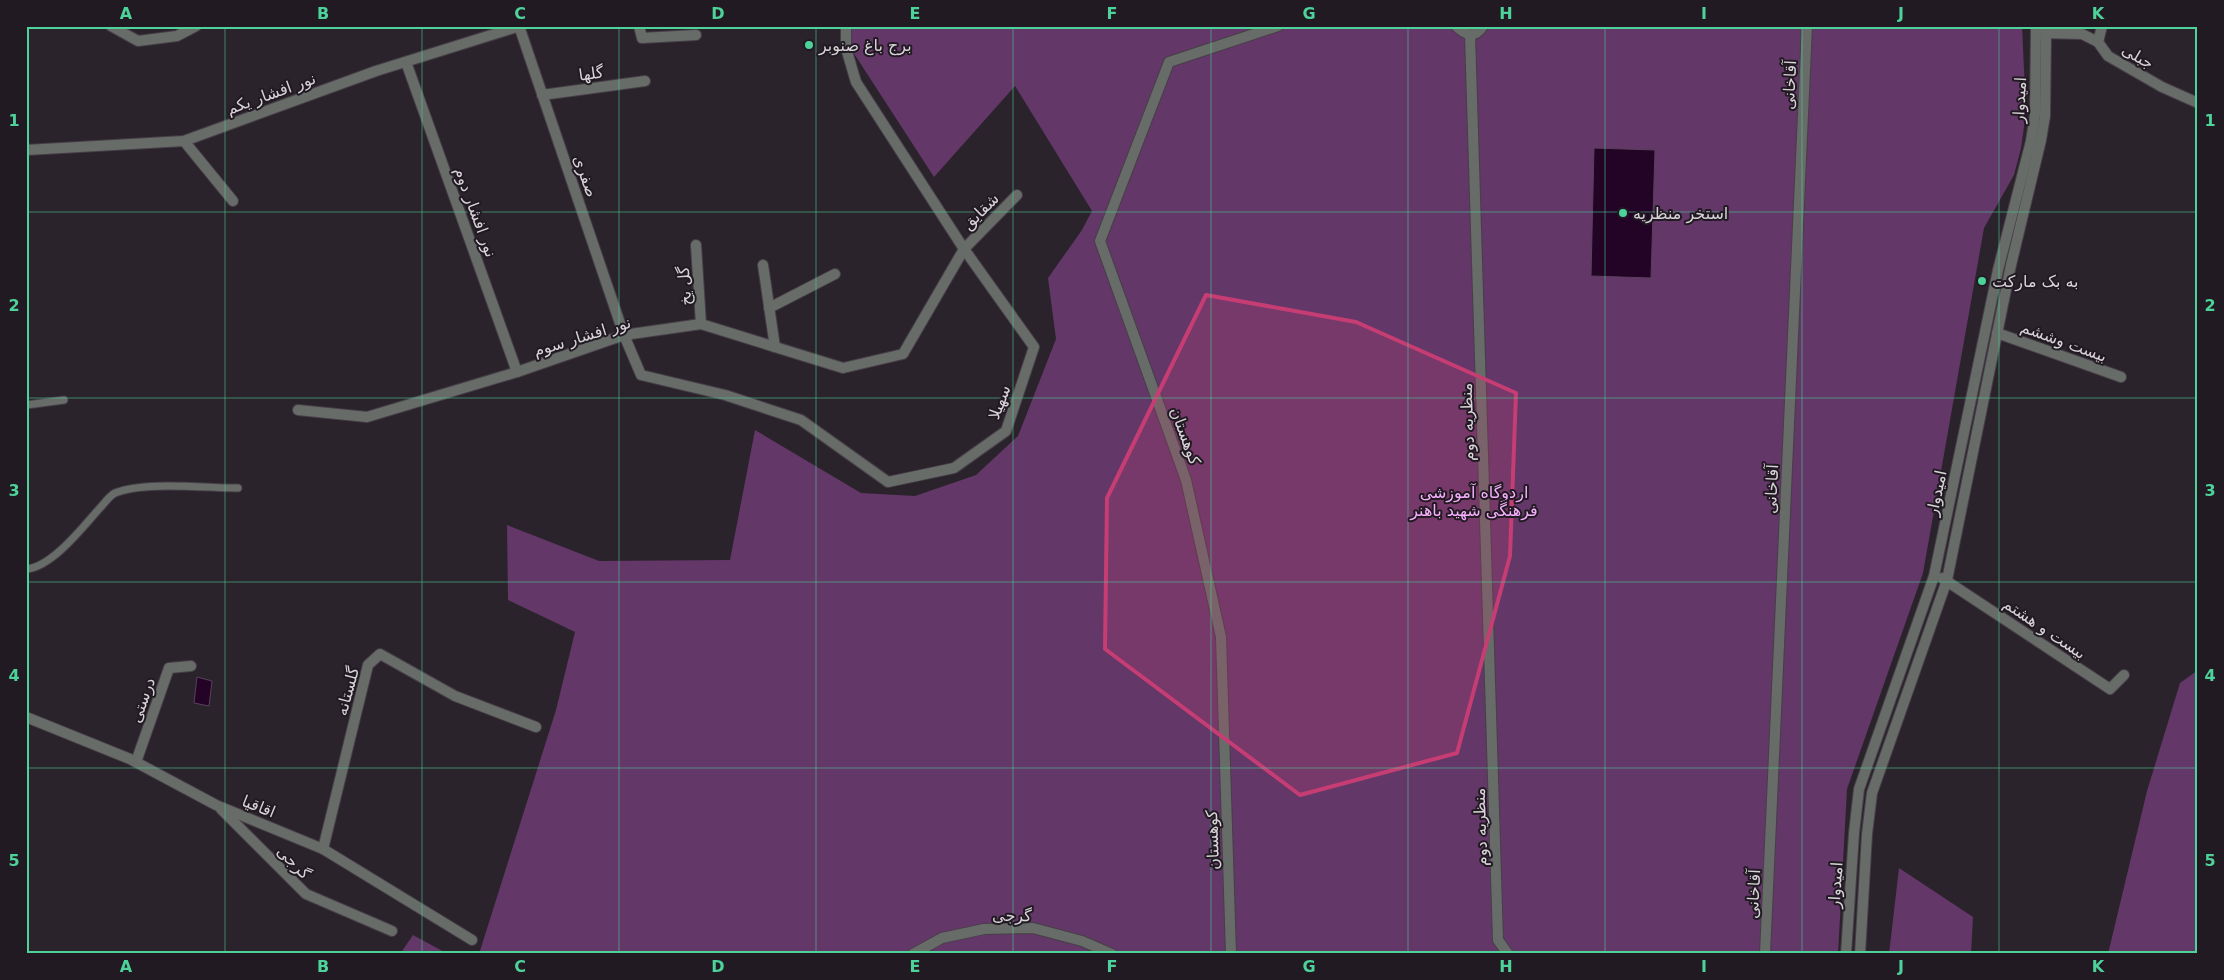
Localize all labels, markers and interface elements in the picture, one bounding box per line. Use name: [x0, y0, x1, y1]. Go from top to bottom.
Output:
text: A: [120, 4, 133, 23]
text: B: [317, 4, 329, 23]
text: C: [514, 4, 526, 23]
text: D: [711, 4, 725, 23]
text: E: [910, 4, 920, 23]
text: F: [1107, 4, 1117, 23]
text: G: [1302, 4, 1316, 23]
text: H: [1499, 4, 1513, 23]
text: I: [1701, 4, 1707, 23]
text: J: [1897, 4, 1904, 23]
text: K: [2092, 4, 2105, 23]
place label: برج باغ صنوبر: [818, 36, 912, 56]
marker: برج باغ صنوبر: [803, 39, 815, 51]
street label: جبلی: [2119, 40, 2157, 73]
street label: آقاخانی: [1779, 58, 1800, 110]
street label: گلها: [577, 62, 605, 86]
street label: نور افشار یکم: [224, 69, 319, 119]
street label: امیدوار: [2009, 76, 2031, 125]
text: 1: [8, 111, 20, 130]
text: 1: [2204, 111, 2216, 130]
street label: صفری: [569, 153, 602, 200]
street label: نور افشار دوم: [450, 165, 501, 260]
street label: شقایق: [958, 189, 1003, 234]
place label: استخر منظریه: [1633, 204, 1728, 224]
marker: استخر منظریه: [1617, 207, 1629, 219]
street label: گل یخ: [674, 265, 696, 306]
place label: به بک مارکت: [1992, 272, 2078, 292]
marker: به بک مارکت: [1976, 275, 1988, 287]
text: 2: [8, 296, 20, 315]
text: 2: [2204, 296, 2216, 315]
street label: نور افشار سوم: [531, 313, 634, 361]
street label: بیست وششم: [2018, 317, 2110, 367]
street label: سهیلا: [984, 382, 1016, 422]
street label: منظریه دوم: [1457, 383, 1479, 461]
street label: کوهستان: [1165, 405, 1205, 468]
street label: آقاخانی: [1761, 462, 1782, 514]
street label: امیدوار: [1922, 469, 1952, 519]
text: 3: [8, 481, 20, 500]
text: 3: [2204, 481, 2216, 500]
park label: اردوگاه آموزشی فرهنگی شهید باهنر: [1409, 483, 1538, 521]
street label: بیست و هشتم: [1999, 594, 2090, 664]
street label: گلستانه: [332, 664, 363, 718]
text: 4: [8, 666, 20, 685]
text: 4: [2204, 666, 2216, 685]
street label: درستی: [126, 675, 160, 726]
street label: منظریه دوم: [1470, 788, 1492, 866]
street label: اقاقیا: [239, 791, 278, 822]
street label: کوهستان: [1202, 809, 1224, 870]
street label: گرجی: [272, 842, 315, 884]
text: 5: [8, 851, 20, 870]
text: 5: [2204, 851, 2216, 870]
street label: امیدوار: [1824, 861, 1848, 910]
street label: آقاخانی: [1743, 867, 1764, 919]
street label: گرجی: [992, 906, 1032, 926]
text: A: [120, 957, 133, 976]
text: B: [317, 957, 329, 976]
text: C: [514, 957, 526, 976]
text: D: [711, 957, 725, 976]
text: E: [910, 957, 920, 976]
text: F: [1107, 957, 1117, 976]
text: G: [1302, 957, 1316, 976]
text: H: [1499, 957, 1513, 976]
text: I: [1701, 957, 1707, 976]
text: J: [1897, 957, 1904, 976]
text: K: [2092, 957, 2105, 976]

